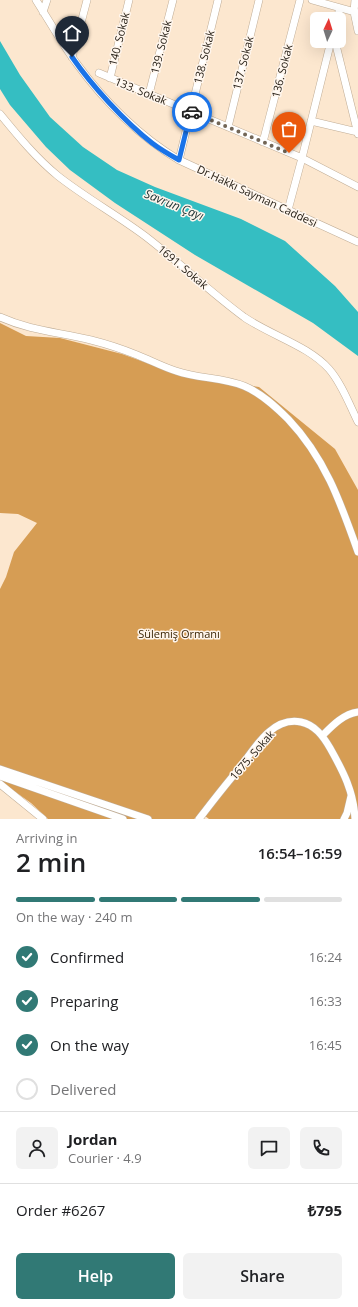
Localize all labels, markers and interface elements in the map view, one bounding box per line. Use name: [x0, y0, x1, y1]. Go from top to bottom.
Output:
street label: 140. Sokak: [105, 10, 132, 67]
north arrow: [310, 12, 346, 48]
map controls: [310, 12, 346, 48]
pin: [55, 16, 89, 57]
street label: 139. Sokak: [147, 18, 174, 75]
icon: home: [61, 22, 83, 44]
street label: 138. Sokak: [190, 28, 217, 85]
street label: 137. Sokak: [229, 34, 256, 91]
street label: 136. Sokak: [268, 42, 295, 99]
street label: 133. Sokak: [113, 73, 170, 108]
courier: [172, 92, 212, 132]
icon: car: [181, 101, 203, 123]
pin: [272, 112, 306, 153]
icon: bag: [278, 118, 300, 140]
street label: Dr.Hakkı Sayman Caddesi: [195, 161, 320, 230]
water label: Savrun Çayı: [142, 185, 206, 224]
street label: 1691. Sokak: [155, 241, 212, 292]
park label: Sülemiş Ormanı: [138, 626, 220, 641]
street label: 1675. Sokak: [226, 726, 278, 783]
text: Arriving in: [16, 829, 78, 847]
text: 16:54–16:59: [258, 843, 342, 863]
text: 2 min: [16, 844, 86, 880]
text: On the way · 240 m: [16, 908, 132, 926]
icon: check: [16, 946, 38, 968]
text: Confirmed: [50, 947, 124, 967]
text: 16:24: [309, 948, 342, 966]
icon: check: [16, 990, 38, 1012]
text: Preparing: [50, 991, 118, 1011]
text: 16:33: [309, 992, 342, 1010]
icon: check: [16, 1034, 38, 1056]
text: On the way: [50, 1035, 129, 1055]
text: 16:45: [309, 1036, 342, 1054]
text: Delivered: [50, 1079, 117, 1099]
button: person: [16, 1127, 58, 1169]
button: chat: [248, 1127, 290, 1169]
button: phone: [300, 1127, 342, 1169]
text: Jordan: [68, 1129, 117, 1149]
text: Courier · 4.9: [68, 1149, 142, 1167]
text: Order #6267: [16, 1200, 105, 1220]
text: ₺795: [308, 1200, 342, 1220]
button: Help: [16, 1253, 175, 1299]
button: Share: [183, 1253, 342, 1299]

